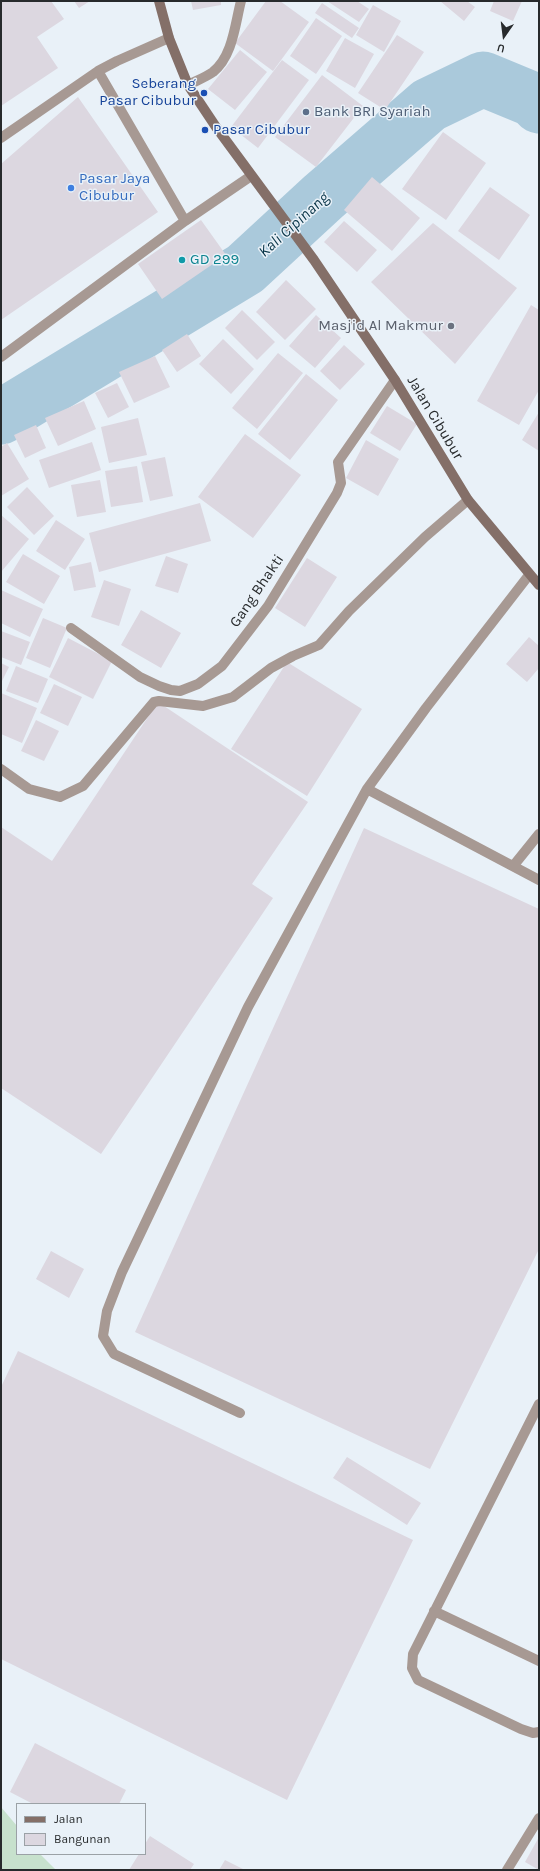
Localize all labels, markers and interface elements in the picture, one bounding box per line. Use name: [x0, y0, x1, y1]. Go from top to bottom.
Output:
north arrow: [484, 16, 524, 56]
text: U: [496, 41, 506, 55]
place label: Seberang Pasar Cibubur: [99, 75, 196, 110]
marker: Seberang Pasar Cibubur: [199, 88, 209, 98]
place label: Bank BRI Syariah: [314, 103, 430, 121]
marker: Bank BRI Syariah: [301, 107, 311, 117]
place label: Pasar Cibubur: [213, 121, 310, 139]
marker: Pasar Cibubur: [200, 125, 210, 135]
place label: Pasar Jaya Cibubur: [79, 170, 150, 205]
marker: Pasar Jaya Cibubur: [66, 183, 76, 193]
water label: Kali Cipinang: [255, 188, 333, 262]
place label: GD 299: [190, 251, 239, 269]
marker: GD 299: [177, 255, 187, 265]
place label: Masjid Al Makmur: [318, 317, 443, 335]
marker: Masjid Al Makmur: [446, 321, 456, 331]
street label: Jalan Cibubur: [403, 373, 467, 463]
street label: Gang Bhakti: [226, 551, 288, 631]
legend: [16, 1803, 146, 1855]
text: Jalan: [54, 1812, 83, 1826]
text: Bangunan: [54, 1832, 110, 1846]

